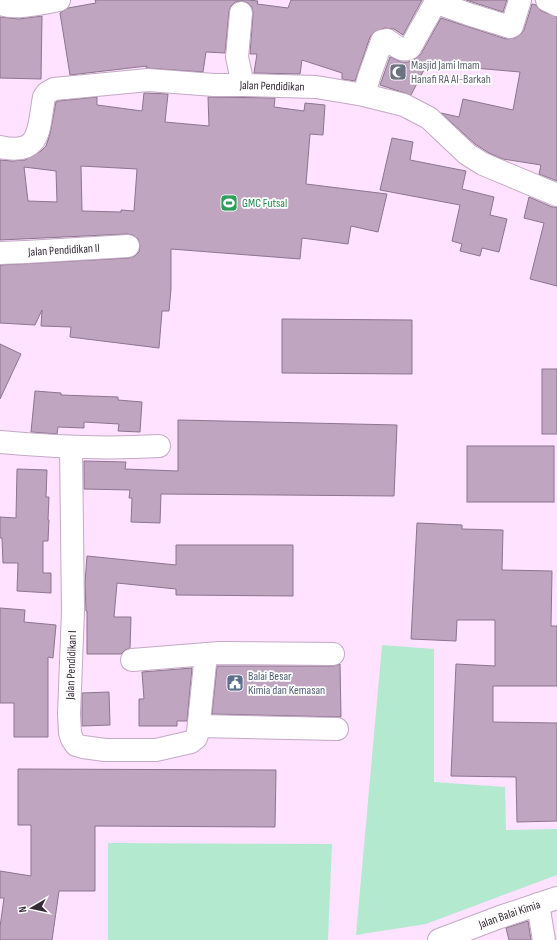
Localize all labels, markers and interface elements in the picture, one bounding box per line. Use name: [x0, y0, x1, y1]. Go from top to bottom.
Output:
place label: Masjid Jami Imam Hanafi RA Al-Barkah: [411, 58, 491, 87]
mosque icon: Masjid Jami Imam Hanafi RA Al-Barkah: [388, 62, 408, 82]
street label: Jalan Pendidikan: [239, 78, 305, 95]
sports icon: GMC Futsal: [219, 193, 239, 213]
place label: GMC Futsal: [242, 196, 287, 211]
street label: Jalan Pendidikan II: [27, 241, 100, 260]
street label: Jalan Pendidikan I: [63, 630, 80, 701]
place label: Balai Besar Kimia dan Kemasan: [248, 669, 325, 698]
public building icon: Balai Besar Kimia dan Kemasan: [225, 673, 245, 693]
north arrow: [12, 888, 52, 928]
street label: Jalan Balai Kimia: [476, 897, 543, 933]
text: N: [16, 905, 29, 913]

